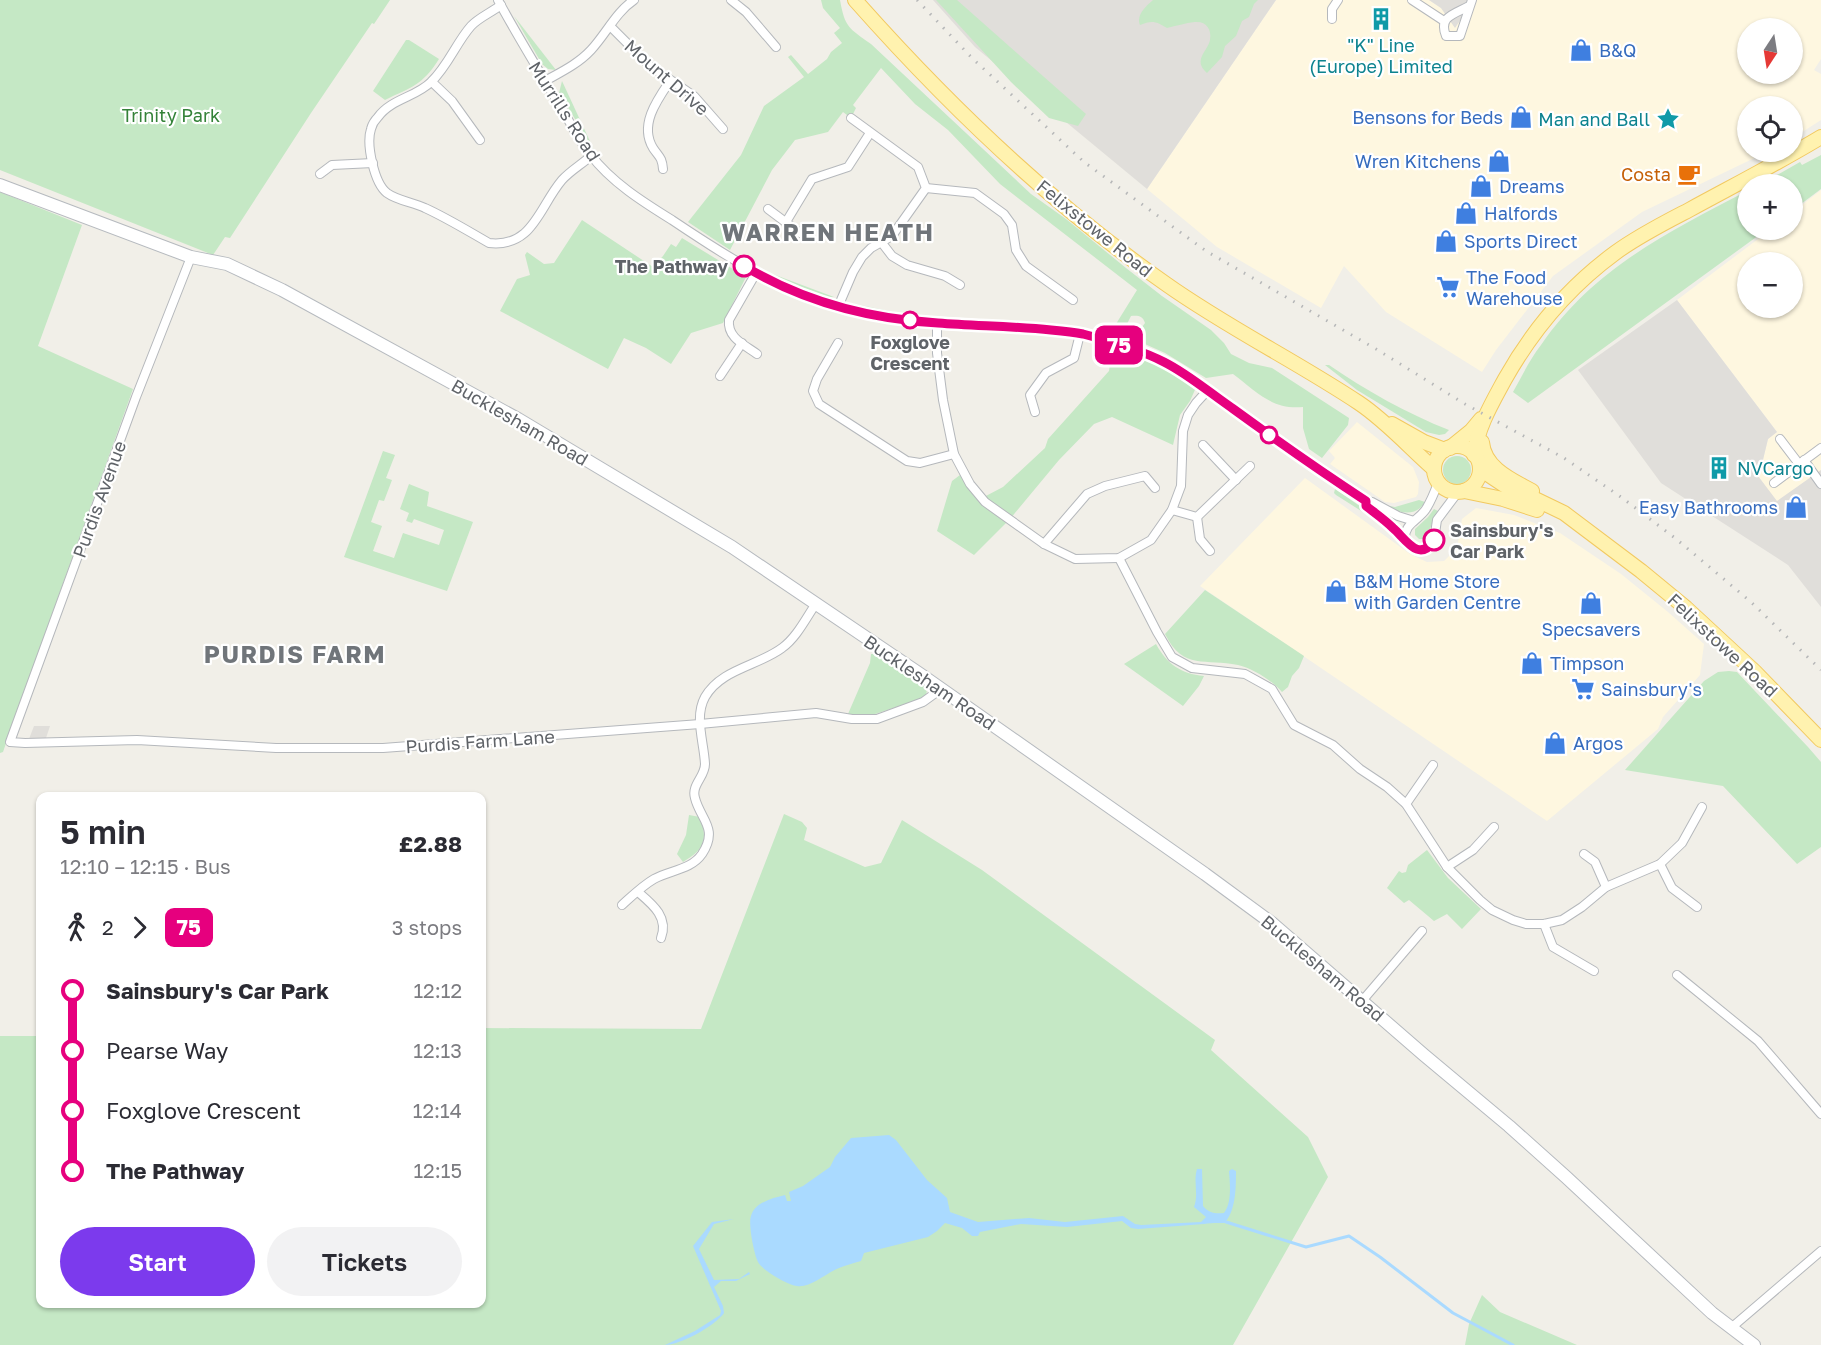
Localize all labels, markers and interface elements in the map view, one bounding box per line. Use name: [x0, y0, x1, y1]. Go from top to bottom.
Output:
building icon: "K" Line (Europe) Limited: [1368, 6, 1394, 32]
north arrow: [1737, 18, 1803, 84]
map controls: [1737, 18, 1803, 318]
street label: Mount Drive: [620, 34, 714, 120]
place label: "K" Line (Europe) Limited: [1309, 34, 1453, 77]
shop icon: B&Q: [1568, 37, 1594, 63]
place label: B&Q: [1599, 39, 1636, 61]
street label: Murrills Road: [524, 57, 606, 165]
button: locate: [1737, 96, 1803, 162]
park label: Trinity Park: [122, 104, 220, 126]
shop icon: Bensons for Beds: [1508, 104, 1534, 130]
place label: Bensons for Beds: [1352, 106, 1503, 128]
place icon: Man and Ball: [1655, 106, 1681, 132]
place label: Man and Ball: [1538, 108, 1650, 130]
shop icon: Wren Kitchens: [1486, 148, 1512, 174]
place label: Wren Kitchens: [1355, 150, 1481, 172]
cafe icon: Costa: [1676, 161, 1702, 187]
place label: Costa: [1621, 163, 1671, 185]
shop icon: Dreams: [1468, 173, 1494, 199]
button: +: [1737, 174, 1803, 240]
street label: Felixstowe Road: [1033, 175, 1157, 281]
place label: Dreams: [1499, 175, 1565, 197]
shop icon: Halfords: [1453, 200, 1479, 226]
place label: Halfords: [1484, 202, 1558, 224]
district label: WARREN HEATH: [722, 217, 934, 246]
shop icon: Sports Direct: [1433, 228, 1459, 254]
place label: Sports Direct: [1464, 230, 1578, 252]
button: −: [1737, 252, 1803, 318]
place label: The Pathway: [615, 255, 728, 277]
marker: The Pathway: [733, 255, 755, 277]
place label: The Food Warehouse: [1466, 266, 1563, 309]
supermarket icon: The Food Warehouse: [1435, 274, 1461, 300]
marker: Foxglove Crescent: [901, 311, 919, 329]
line badge: 75: [1092, 326, 1146, 364]
place label: Foxglove Crescent: [870, 331, 950, 374]
text: 75: [1107, 332, 1131, 358]
street label: Bucklesham Road: [448, 374, 592, 470]
unlabelled marker: [1260, 426, 1278, 444]
street label: Purdis Avenue: [68, 437, 130, 561]
building icon: NVCargo: [1706, 455, 1732, 481]
place label: NVCargo: [1737, 457, 1814, 479]
shop icon: Easy Bathrooms: [1783, 494, 1809, 520]
place label: Easy Bathrooms: [1639, 496, 1778, 518]
place label: Sainsbury's Car Park: [1450, 519, 1553, 562]
marker: Sainsbury's Car Park: [1423, 529, 1445, 551]
place label: B&M Home Store with Garden Centre: [1354, 570, 1521, 613]
shop icon: B&M Home Store with Garden Centre: [1323, 578, 1349, 604]
street label: Felixstowe Road: [1663, 588, 1783, 702]
shop icon: Specsavers: [1578, 590, 1604, 616]
place label: Specsavers: [1542, 618, 1640, 640]
street label: Bucklesham Road: [860, 630, 1000, 734]
district label: PURDIS FARM: [204, 639, 386, 668]
shop icon: Timpson: [1519, 650, 1545, 676]
place label: Timpson: [1550, 652, 1624, 674]
supermarket icon: Sainsbury's: [1570, 676, 1596, 702]
place label: Sainsbury's: [1601, 678, 1702, 700]
street label: Purdis Farm Lane: [405, 725, 555, 757]
shop icon: Argos: [1542, 730, 1568, 756]
place label: Argos: [1573, 732, 1623, 754]
text: 5 min: [60, 812, 146, 851]
text: £2.88: [399, 830, 462, 857]
text: 12:10 – 12:15 · Bus: [60, 854, 231, 878]
street label: Bucklesham Road: [1257, 910, 1389, 1026]
icon: walk: [60, 911, 93, 944]
icon: forward: [123, 911, 156, 944]
text: 75: [177, 914, 201, 940]
text: 2: [102, 915, 114, 939]
text: 3 stops: [392, 915, 462, 939]
text: Sainsbury's Car Park: [106, 977, 329, 1004]
text: 12:12: [413, 978, 462, 1002]
text: Pearse Way: [106, 1037, 228, 1064]
text: 12:13: [413, 1038, 462, 1062]
text: Foxglove Crescent: [106, 1097, 301, 1124]
text: 12:14: [413, 1098, 462, 1122]
text: The Pathway: [106, 1157, 244, 1184]
text: 12:15: [413, 1158, 462, 1182]
button: Start: [60, 1227, 255, 1296]
button: Tickets: [267, 1227, 462, 1296]

